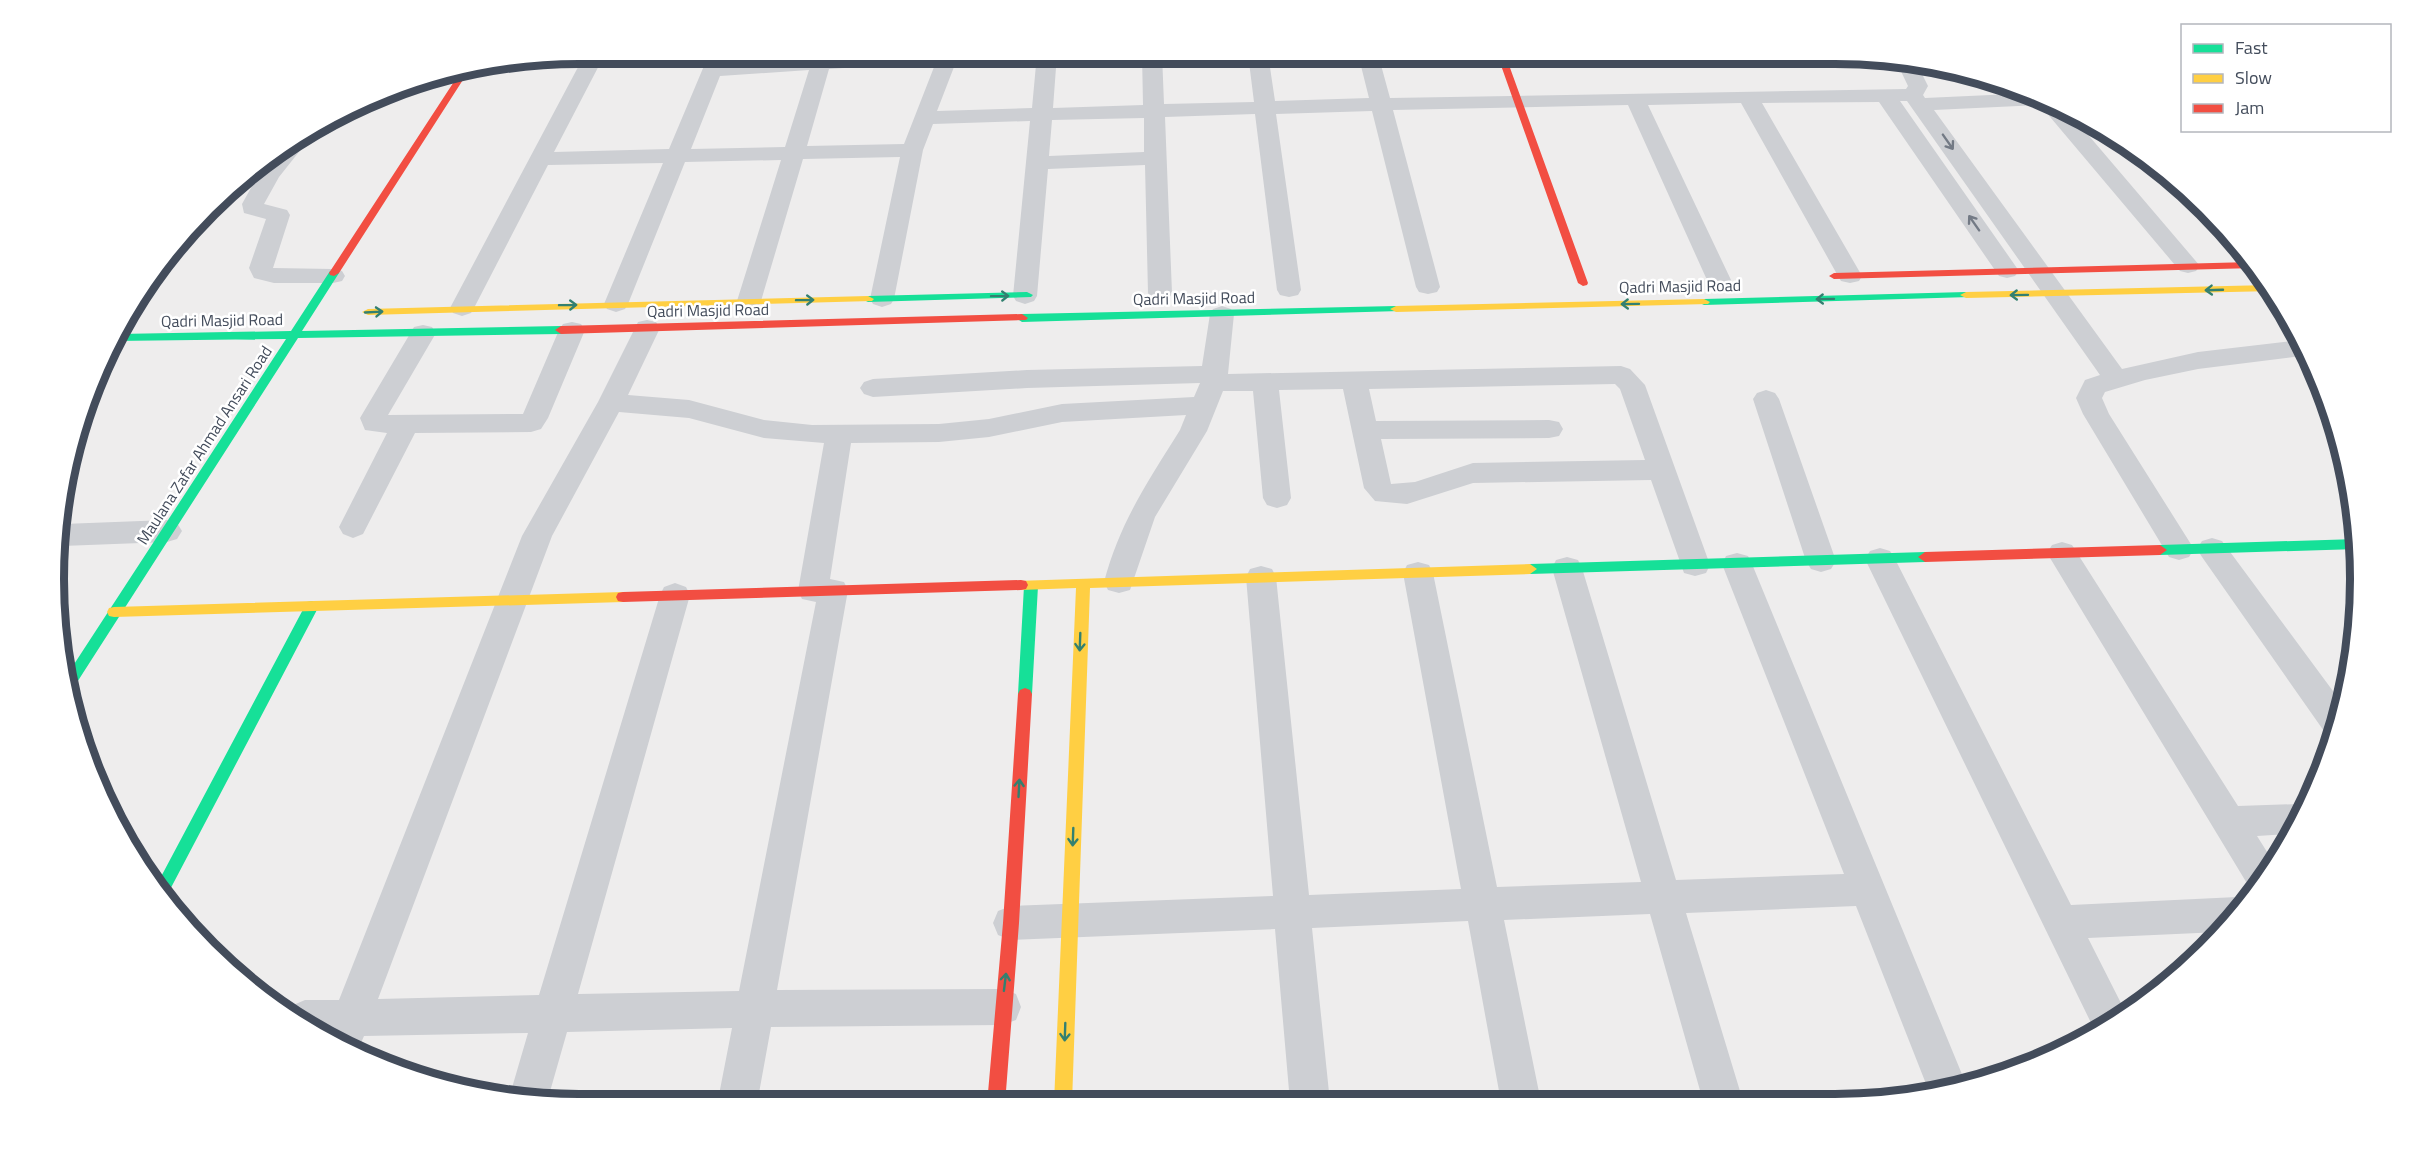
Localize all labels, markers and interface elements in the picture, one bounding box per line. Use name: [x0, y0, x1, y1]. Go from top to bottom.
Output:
legend: [2181, 24, 2391, 132]
text: Fast: [2235, 34, 2268, 61]
text: Slow: [2235, 64, 2272, 91]
text: Jam: [2235, 94, 2264, 121]
one-way arrow: [1942, 133, 1954, 150]
one-way arrow: [1968, 216, 1980, 232]
street label: Qadri Masjid Road: [1619, 273, 1741, 299]
one-way arrow: [2205, 284, 2225, 296]
street label: Qadri Masjid Road: [1133, 285, 1255, 311]
one-way arrow: [2010, 289, 2030, 301]
one-way arrow: [990, 290, 1010, 302]
one-way arrow: [1815, 293, 1835, 305]
one-way arrow: [795, 294, 815, 306]
street label: Qadri Masjid Road: [647, 297, 769, 323]
one-way arrow: [1620, 298, 1640, 310]
one-way arrow: [558, 300, 578, 311]
one-way arrow: [363, 306, 383, 318]
street label: Qadri Masjid Road: [161, 307, 283, 333]
street label: Maulana Zafar Ahmad Ansari Road: [130, 341, 278, 549]
one-way arrow: [1075, 632, 1086, 652]
one-way arrow: [1014, 779, 1025, 799]
one-way arrow: [1067, 827, 1078, 847]
one-way arrow: [999, 973, 1010, 993]
one-way arrow: [1060, 1021, 1071, 1041]

